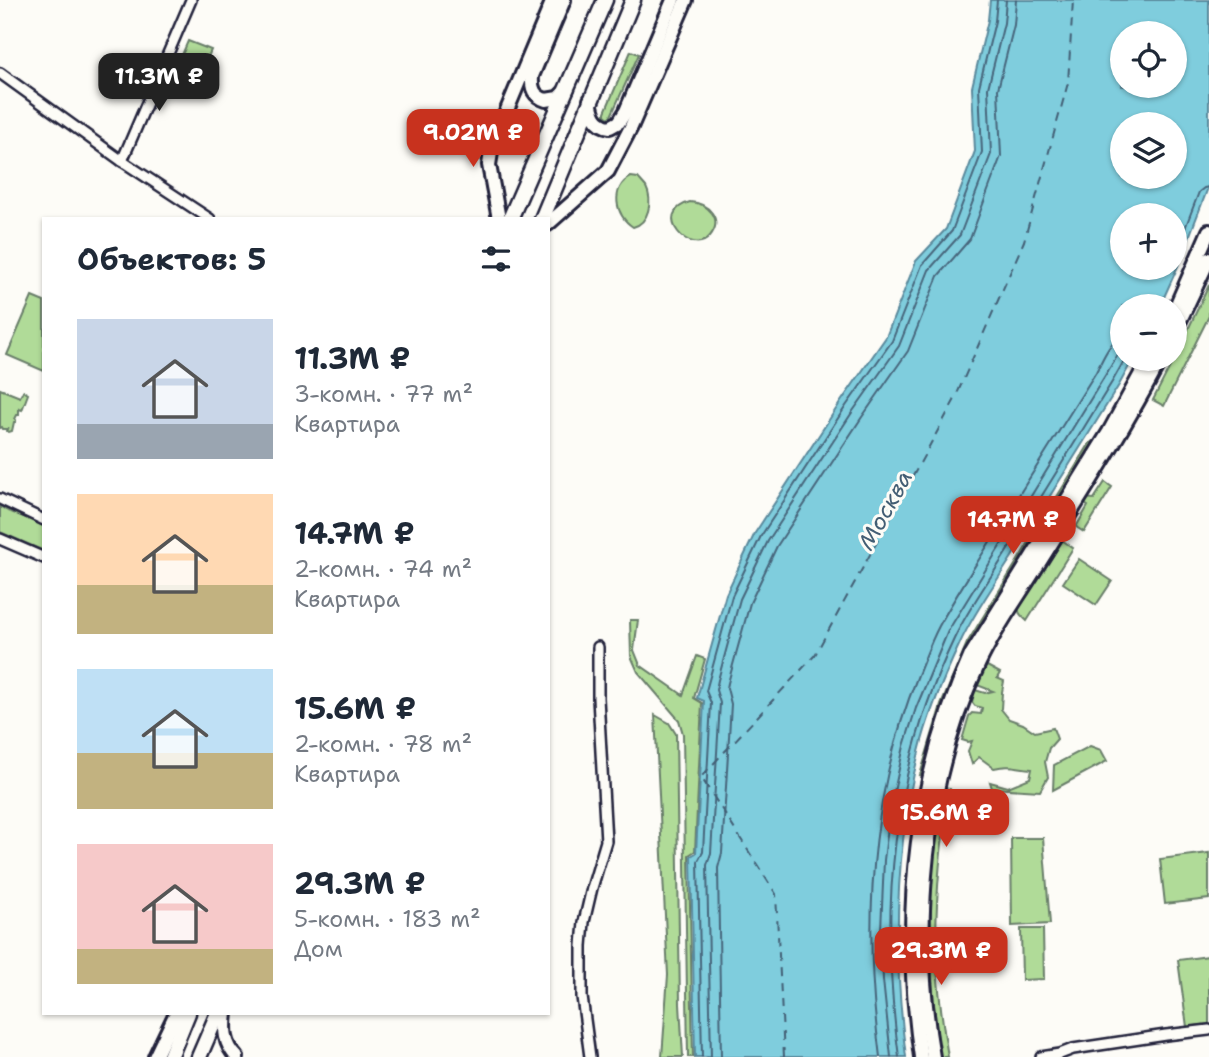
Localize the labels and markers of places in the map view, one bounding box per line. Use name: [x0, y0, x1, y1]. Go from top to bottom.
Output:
pin: 11.3M ₽: [94, 54, 224, 113]
pin: 9.02M ₽: [408, 110, 538, 169]
pin: 14.7M ₽: [948, 496, 1078, 556]
pin: 15.6M ₽: [881, 790, 1011, 849]
pin: 29.3M ₽: [876, 928, 1006, 987]

